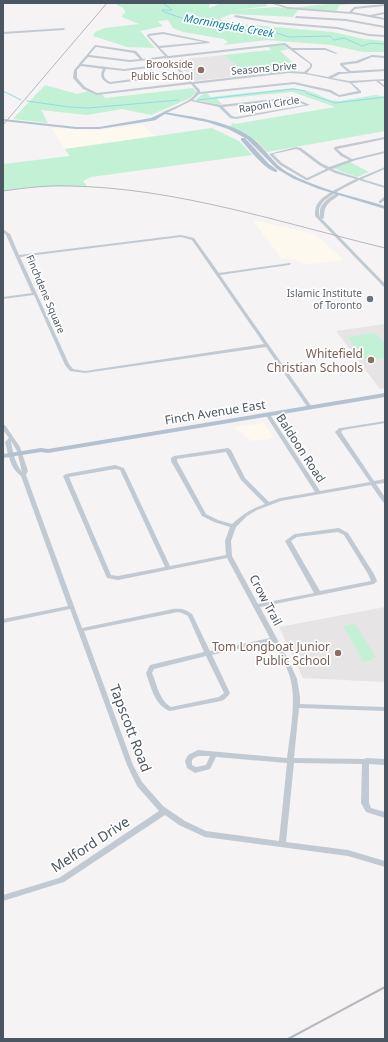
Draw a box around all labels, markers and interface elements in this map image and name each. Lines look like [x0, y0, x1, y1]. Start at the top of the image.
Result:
water label: Morningside Creek [183, 10, 276, 40]
place label: Brookside Public School [131, 57, 193, 83]
street label: Seasons Drive [231, 58, 298, 78]
marker: Brookside Public School [196, 65, 206, 75]
street label: Raponi Circle [238, 92, 301, 116]
street label: Finchdene Square [23, 253, 69, 336]
place label: Islamic Institute of Toronto [287, 286, 362, 312]
marker: Islamic Institute of Toronto [365, 294, 375, 304]
place label: Whitefield Christian Schools [266, 345, 363, 376]
marker: Whitefield Christian Schools [366, 355, 376, 365]
street label: Finch Avenue East [163, 396, 267, 428]
street label: Baldoon Road [272, 410, 330, 486]
street label: Crow Trail [245, 571, 287, 629]
place label: Tom Longboat Junior Public School [212, 638, 330, 669]
marker: Tom Longboat Junior Public School [333, 648, 343, 658]
street label: Tapscott Road [106, 681, 156, 775]
street label: Melford Drive [47, 812, 133, 876]

